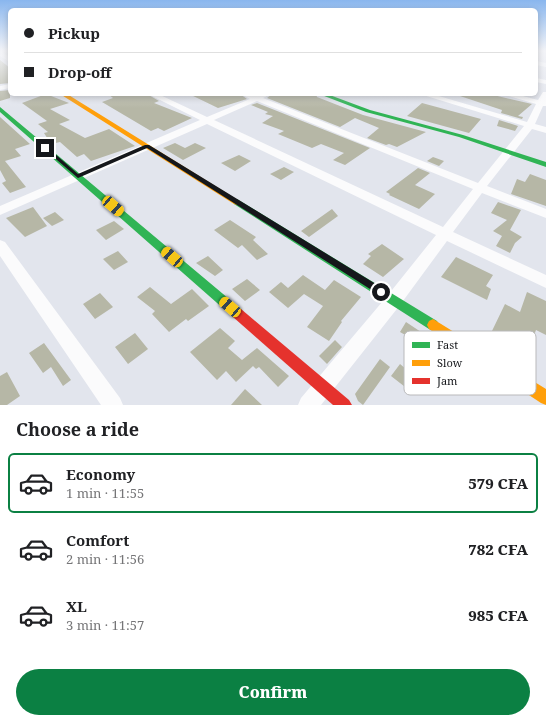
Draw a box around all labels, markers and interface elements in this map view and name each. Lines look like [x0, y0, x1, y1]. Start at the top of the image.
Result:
text: Pickup [48, 23, 100, 43]
text: Drop-off [48, 62, 112, 82]
route end [36, 139, 54, 157]
car [100, 194, 126, 218]
car [159, 245, 185, 269]
route start [372, 283, 390, 301]
car [217, 295, 243, 319]
legend [404, 331, 536, 395]
text: Fast [437, 337, 458, 352]
text: Slow [437, 355, 463, 370]
text: Jam [436, 373, 458, 388]
text: Choose a ride [16, 417, 139, 441]
text: Economy [66, 464, 135, 484]
icon: car [18, 465, 54, 501]
text: 579 CFA [468, 473, 528, 493]
text: 1 min · 11:55 [66, 484, 144, 502]
text: Comfort [66, 530, 129, 550]
icon: car [18, 531, 54, 567]
text: 782 CFA [468, 539, 528, 559]
text: 2 min · 11:56 [66, 550, 144, 568]
text: XL [66, 596, 87, 616]
icon: car [18, 597, 54, 633]
text: 985 CFA [468, 605, 528, 625]
text: 3 min · 11:57 [66, 616, 144, 634]
button: Confirm [16, 669, 530, 715]

